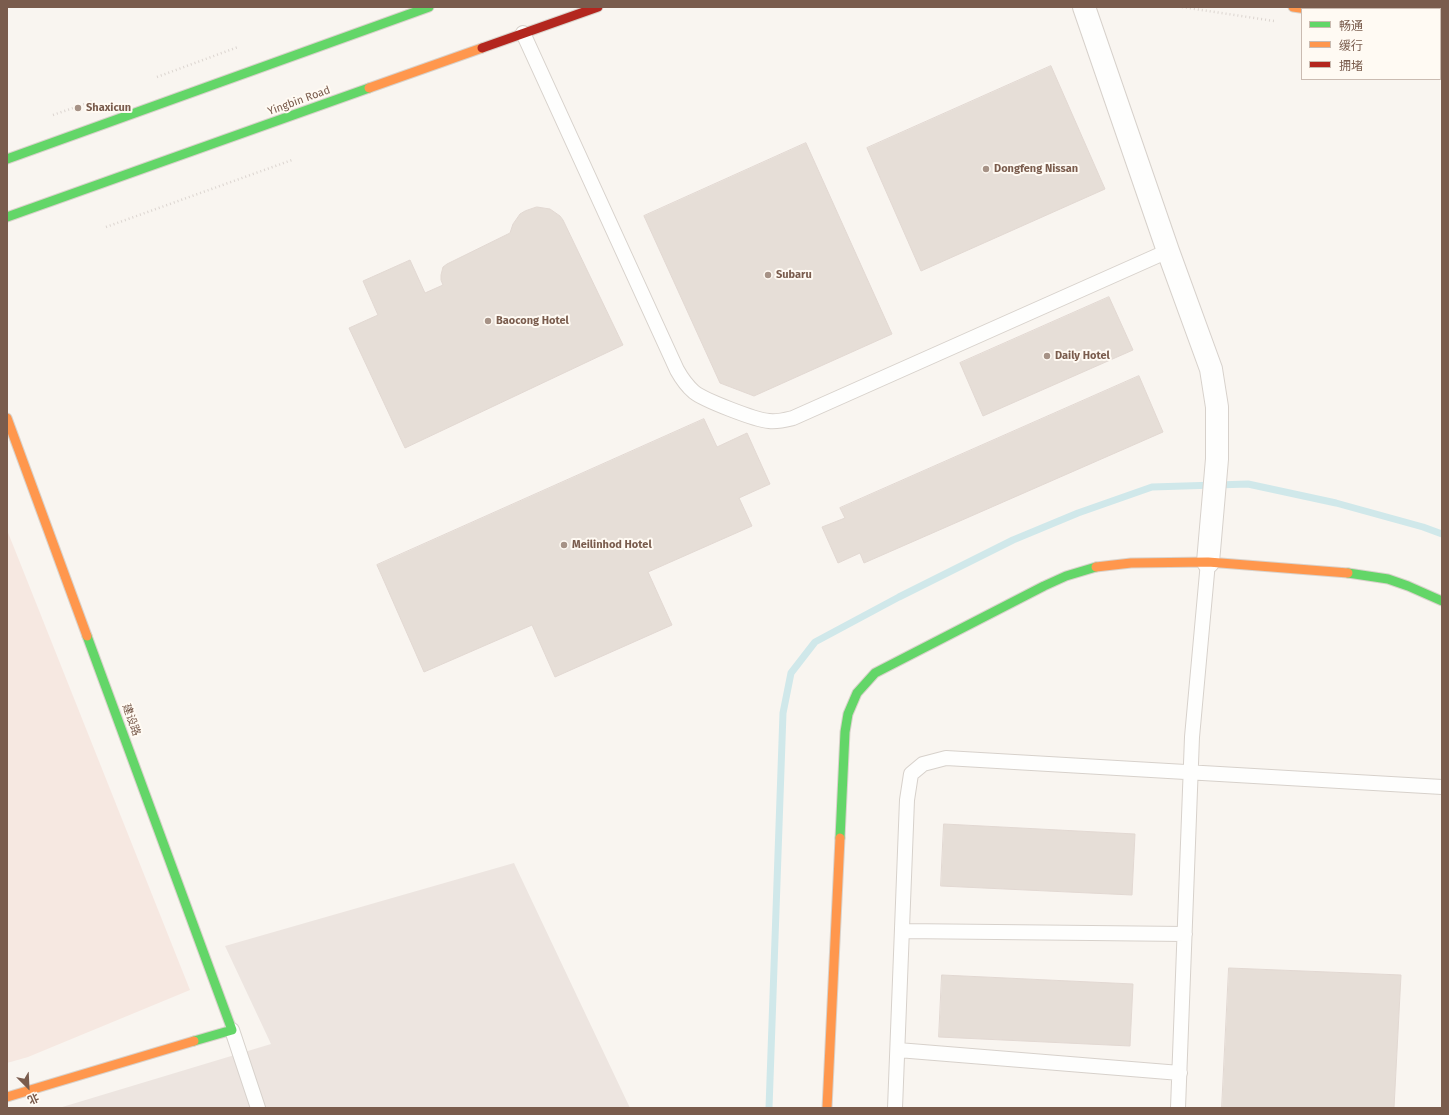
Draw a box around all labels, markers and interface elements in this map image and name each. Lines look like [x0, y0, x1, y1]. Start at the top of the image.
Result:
legend [1301, 8, 1441, 80]
text: 畅通 [1339, 19, 1363, 33]
text: 缓行 [1339, 39, 1363, 53]
text: 拥堵 [1339, 59, 1363, 73]
street label: Yingbin Road [266, 84, 332, 118]
place label: Shaxicun [86, 101, 131, 115]
marker: Shaxicun [73, 103, 83, 113]
place label: Dongfeng Nissan [994, 162, 1078, 176]
marker: Dongfeng Nissan [981, 164, 991, 174]
place label: Subaru [776, 268, 812, 282]
marker: Subaru [763, 270, 773, 280]
place label: Baocong Hotel [496, 314, 569, 328]
marker: Baocong Hotel [483, 316, 493, 326]
place label: Daily Hotel [1055, 349, 1110, 363]
marker: Daily Hotel [1042, 351, 1052, 361]
place label: Meilinhod Hotel [572, 538, 652, 552]
marker: Meilinhod Hotel [559, 540, 569, 550]
street label: 建设路 [119, 702, 143, 738]
north arrow [8, 1067, 48, 1107]
text: 北 [25, 1090, 41, 1107]

